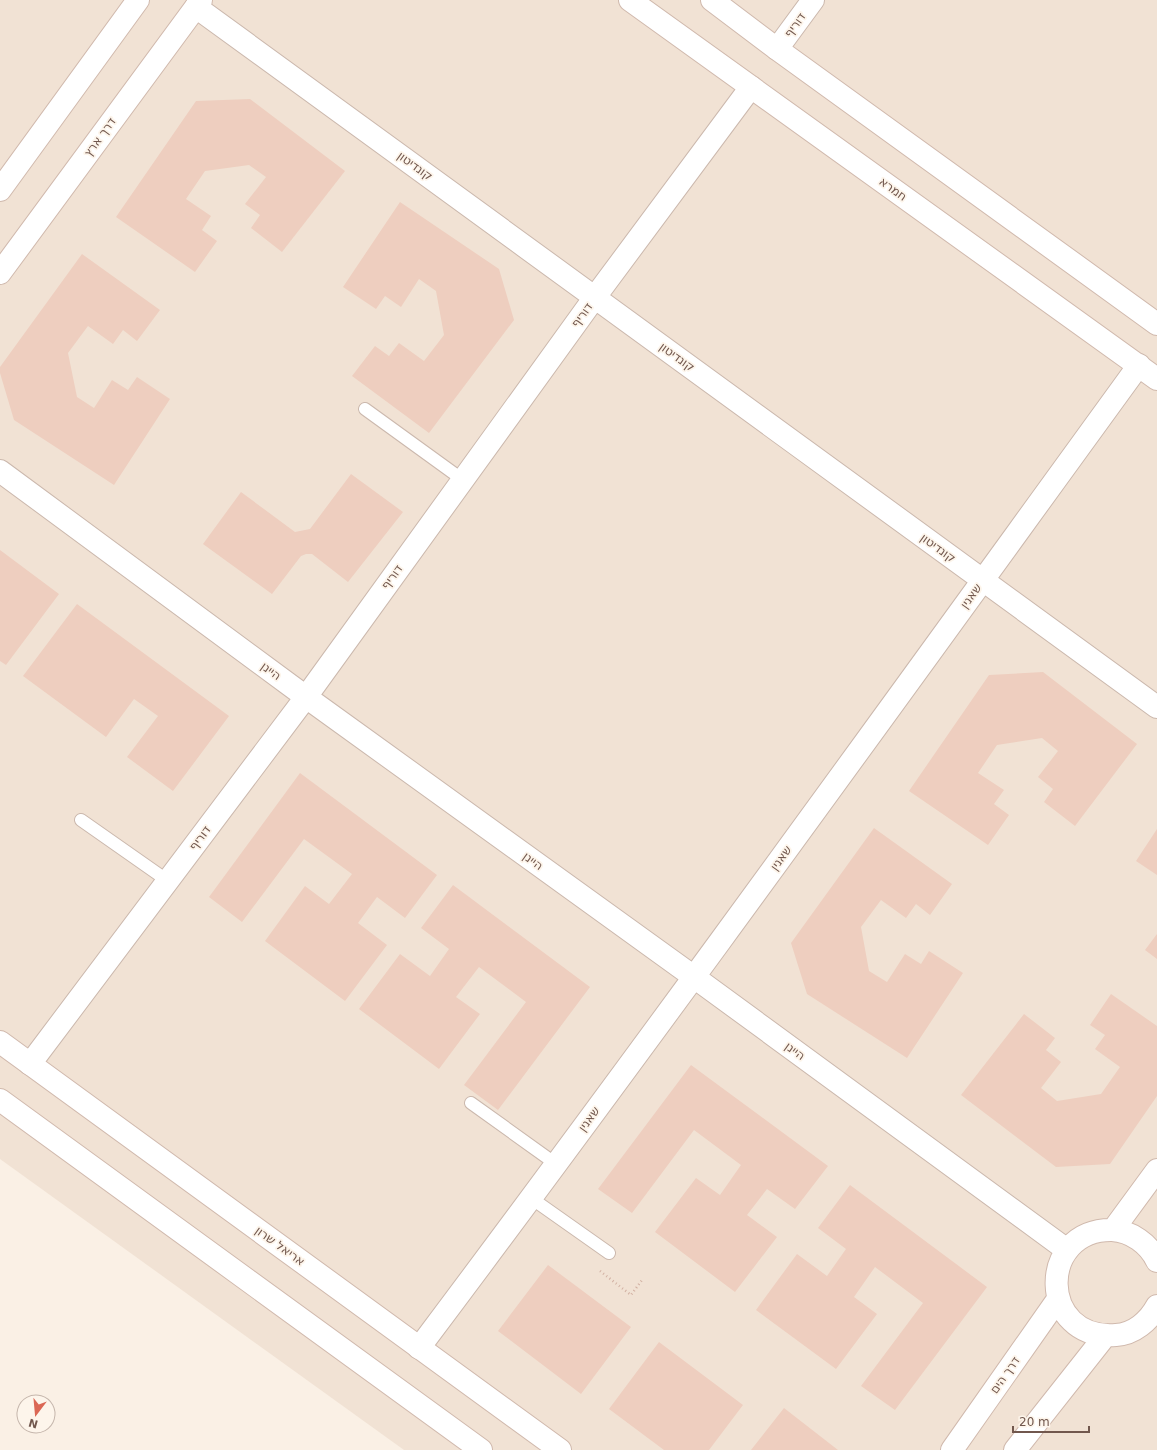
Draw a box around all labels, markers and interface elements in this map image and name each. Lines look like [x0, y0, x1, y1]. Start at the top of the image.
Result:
street label: דוריף [781, 10, 809, 40]
street label: דרך ארץ [81, 114, 119, 159]
street label: קונדיטון [395, 149, 435, 183]
street label: חמרא [876, 174, 910, 204]
street label: דוריף [568, 300, 596, 330]
street label: קונדיטון [657, 340, 697, 374]
street label: קונדיטון [918, 531, 958, 565]
street label: דוריף [378, 562, 406, 592]
street label: שאנין [957, 581, 985, 611]
street label: היינן [258, 659, 284, 683]
street label: דוריף [186, 823, 214, 853]
street label: שאנין [767, 843, 795, 873]
street label: היינן [520, 849, 546, 873]
street label: היינן [782, 1039, 808, 1063]
street label: שאנין [575, 1104, 603, 1134]
street label: אריאל שרון [252, 1223, 308, 1269]
street label: דרך הים [987, 1353, 1023, 1396]
north arrow [16, 1394, 56, 1434]
scale bar [1013, 1408, 1089, 1434]
text: 20 m [1019, 1415, 1050, 1429]
text: N [27, 1416, 40, 1431]

